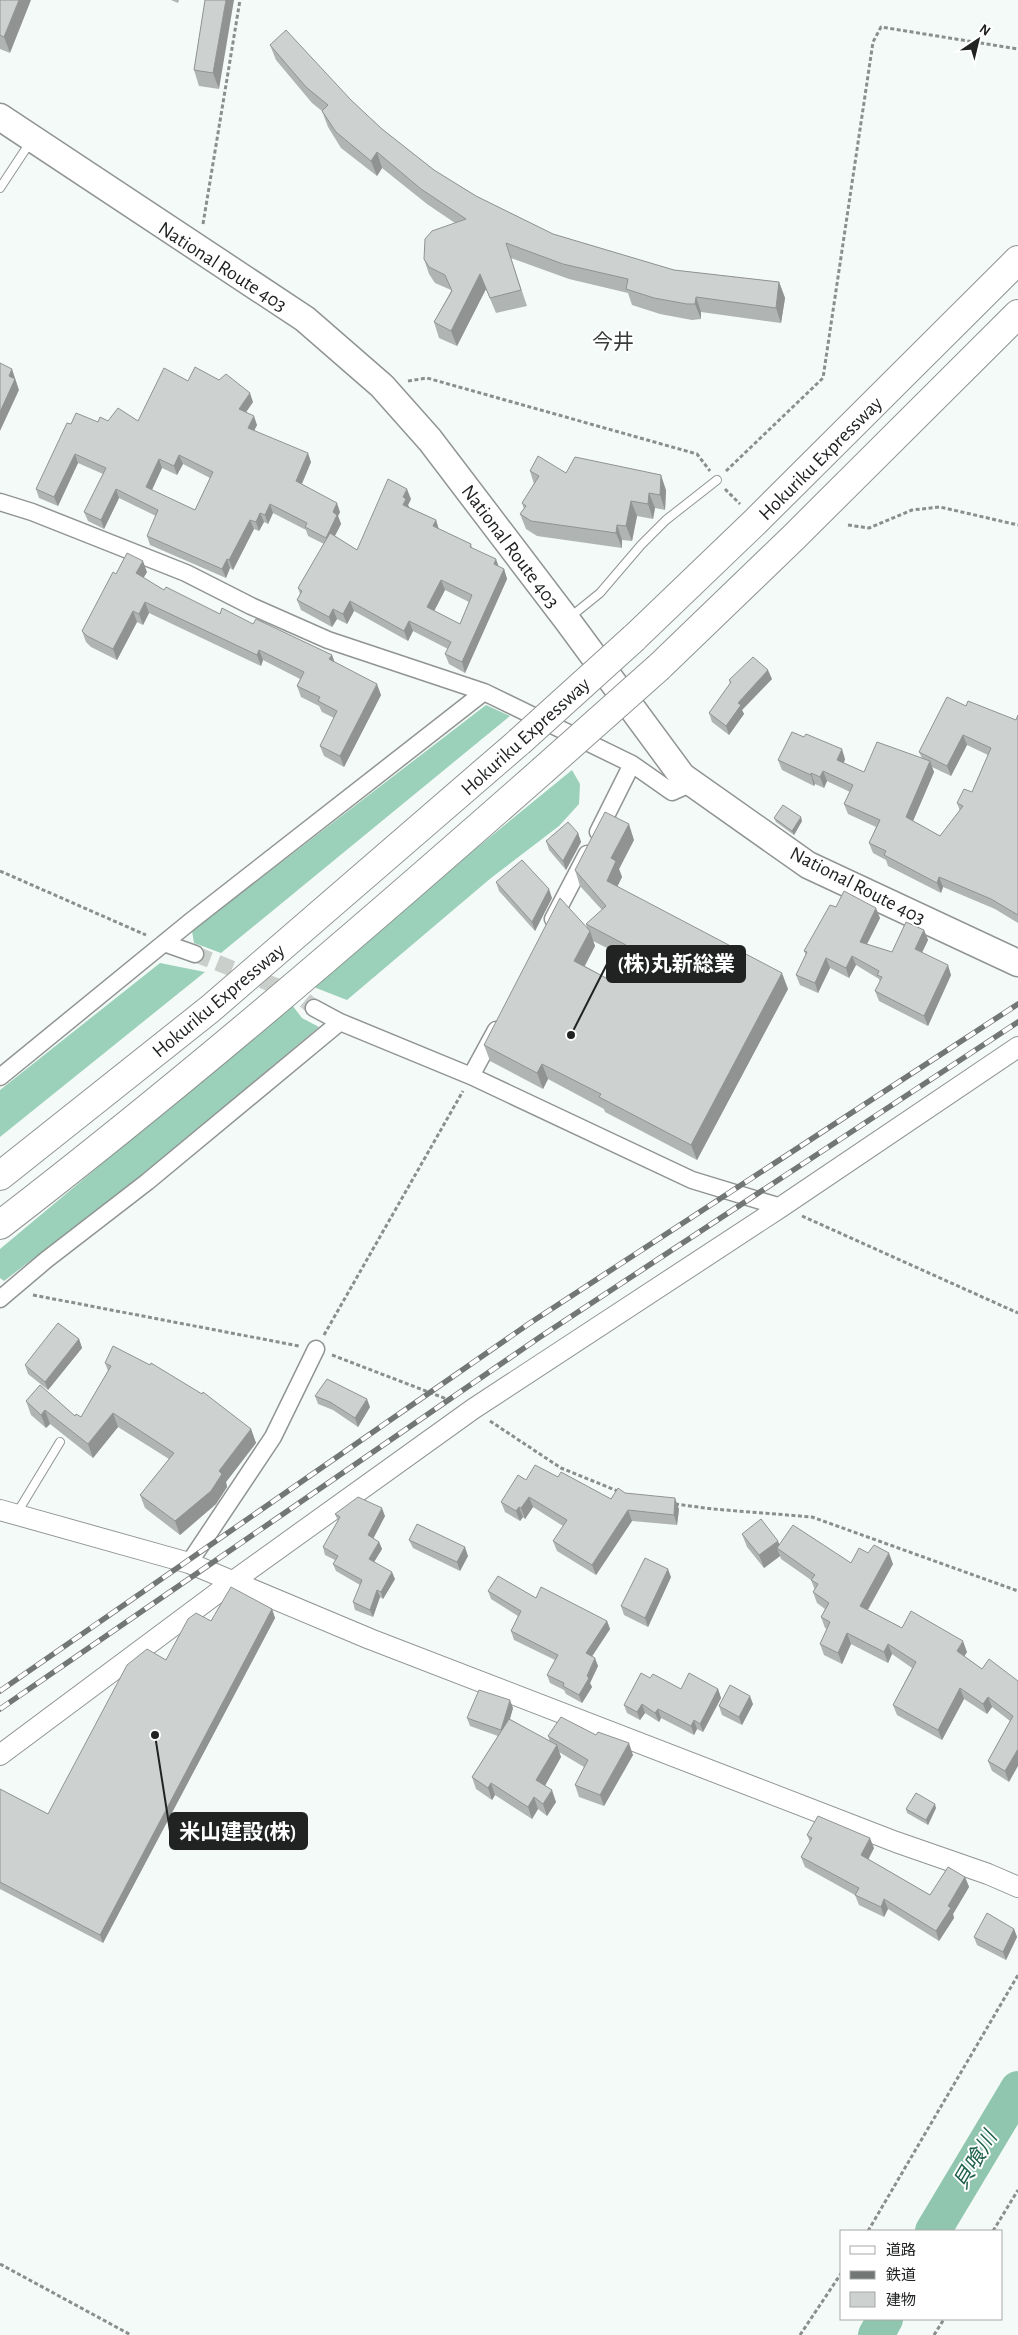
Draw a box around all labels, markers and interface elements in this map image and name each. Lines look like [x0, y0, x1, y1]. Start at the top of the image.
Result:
north arrow [953, 15, 1003, 65]
text: N [977, 22, 993, 39]
street label: National Route 403 [155, 218, 290, 316]
district label: 今井 [592, 331, 634, 353]
street label: Hokuriku Expressway [755, 393, 887, 524]
street label: National Route 403 [458, 481, 563, 612]
street label: Hokuriku Expressway [457, 674, 594, 800]
street label: National Route 403 [787, 843, 928, 929]
street label: Hokuriku Expressway [149, 940, 289, 1062]
callout: (株)丸新総業 [607, 946, 745, 982]
text: (株)丸新総業 [617, 953, 735, 975]
callout: 米山建設(株) [170, 1813, 307, 1849]
text: 米山建設(株) [179, 1821, 297, 1843]
water label: 貝喰川 [949, 2126, 1002, 2193]
legend [840, 2230, 1003, 2320]
text: 道路 [886, 2242, 916, 2258]
text: 鉄道 [886, 2267, 916, 2283]
text: 建物 [886, 2292, 916, 2308]

